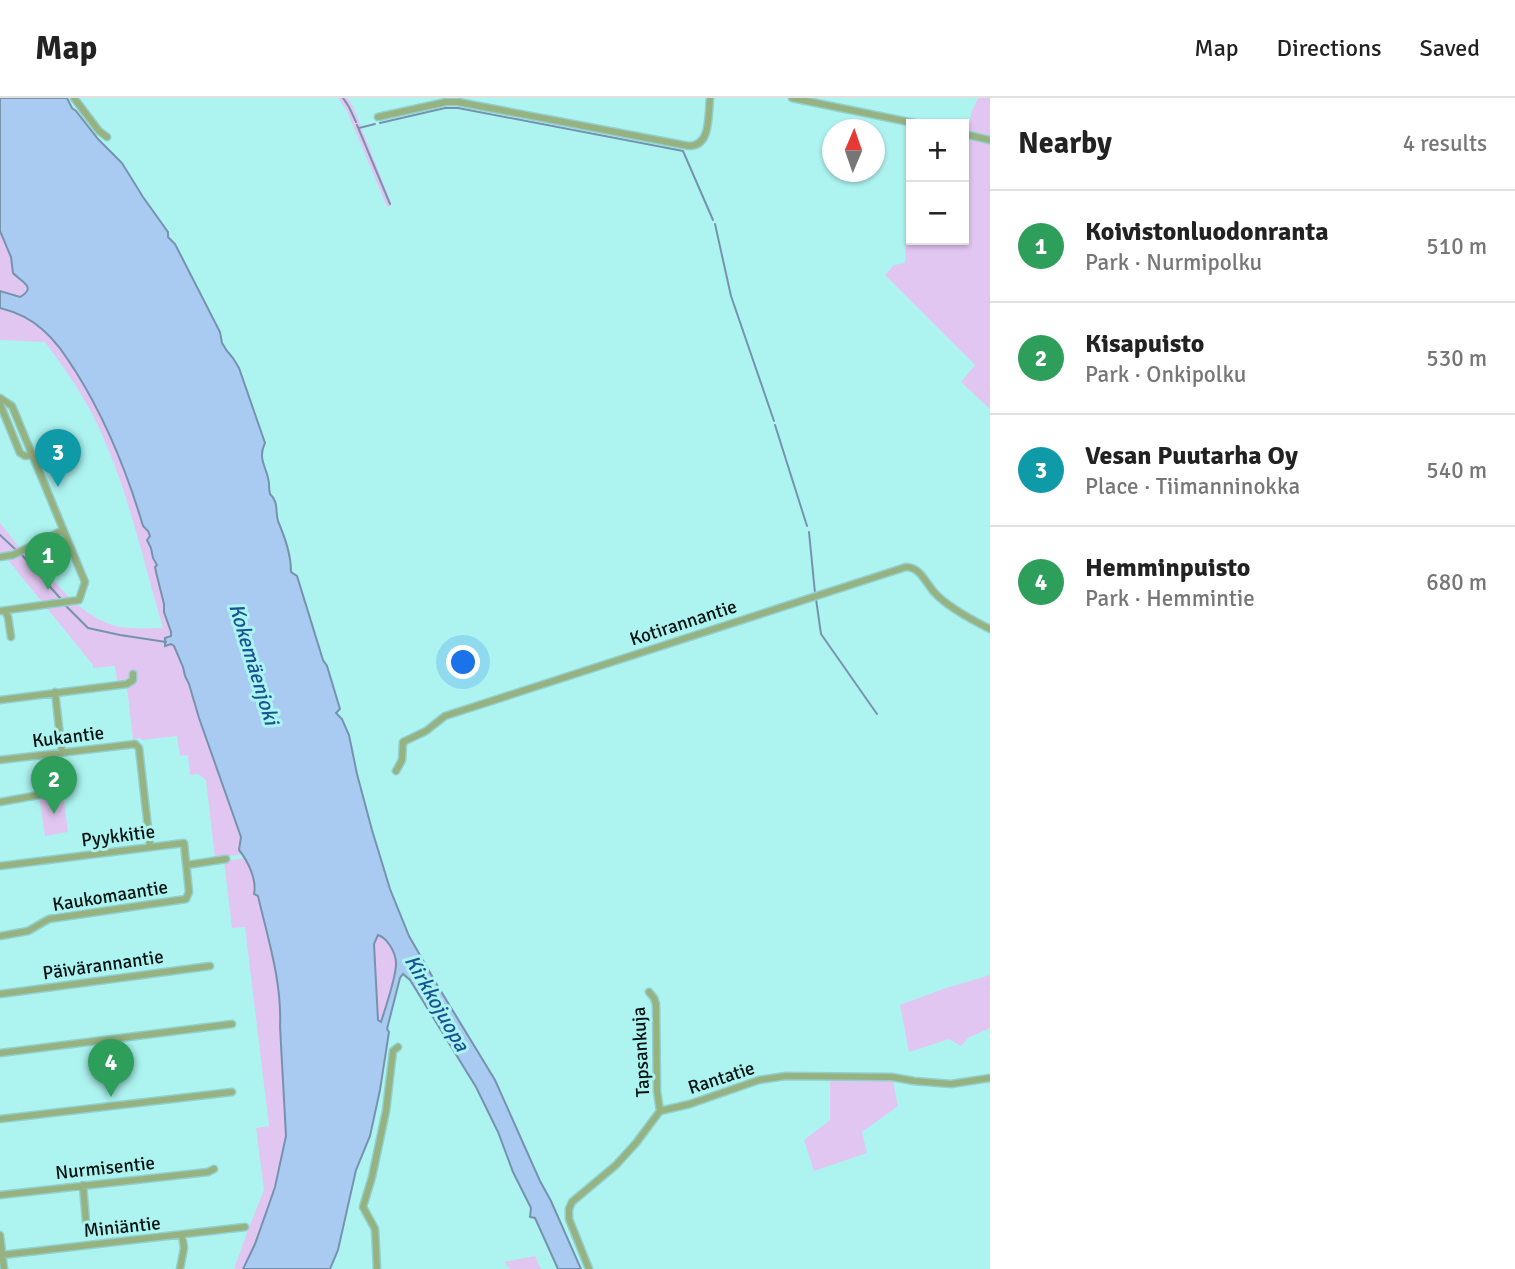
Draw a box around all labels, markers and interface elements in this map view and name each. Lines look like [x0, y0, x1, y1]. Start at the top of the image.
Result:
text: Map [35, 28, 97, 69]
text: Map [1194, 33, 1239, 63]
text: Directions [1277, 33, 1382, 63]
text: Saved [1420, 33, 1480, 63]
north arrow [822, 119, 885, 182]
map controls [906, 119, 969, 245]
button: + [906, 119, 969, 182]
text: Nearby [1018, 125, 1112, 162]
text: 4 results [1403, 129, 1487, 158]
button: − [906, 182, 969, 245]
text: Koivistonluodonranta [1085, 216, 1329, 248]
text: 1 [1035, 232, 1047, 261]
text: 510 m [1426, 232, 1487, 261]
text: Park · Nurmipolku [1085, 248, 1262, 277]
text: Kisapuisto [1085, 328, 1204, 360]
text: 2 [1035, 344, 1047, 373]
text: 530 m [1426, 344, 1487, 373]
text: Park · Onkipolku [1085, 360, 1246, 389]
pin: 3 [35, 429, 81, 487]
text: Vesan Puutarha Oy [1085, 440, 1298, 472]
text: 3 [1035, 456, 1047, 485]
text: 540 m [1426, 456, 1487, 485]
text: Place · Tiimanninokka [1085, 472, 1300, 501]
pin: 1 [25, 532, 71, 590]
text: Hemminpuisto [1085, 552, 1250, 584]
text: 4 [1035, 568, 1047, 597]
text: 680 m [1426, 568, 1487, 597]
text: Park · Hemmintie [1085, 584, 1255, 613]
street label: Kotirannantie [627, 594, 740, 652]
water label: Kokemäenjoki [223, 600, 286, 730]
your location [446, 645, 480, 679]
street label: Kukantie [31, 721, 105, 753]
pin: 2 [31, 756, 77, 814]
street label: Pyykkitie [80, 820, 156, 852]
street label: Kaukomaantie [51, 875, 170, 917]
street label: Päivärannantie [41, 945, 165, 985]
water label: Kirkkojuopa [399, 950, 476, 1057]
street label: Tapsankuja [627, 1006, 655, 1098]
pin: 4 [88, 1039, 134, 1097]
street label: Rantatie [685, 1056, 758, 1100]
street label: Nurmisentie [54, 1151, 156, 1185]
street label: Miniäntie [82, 1211, 162, 1243]

